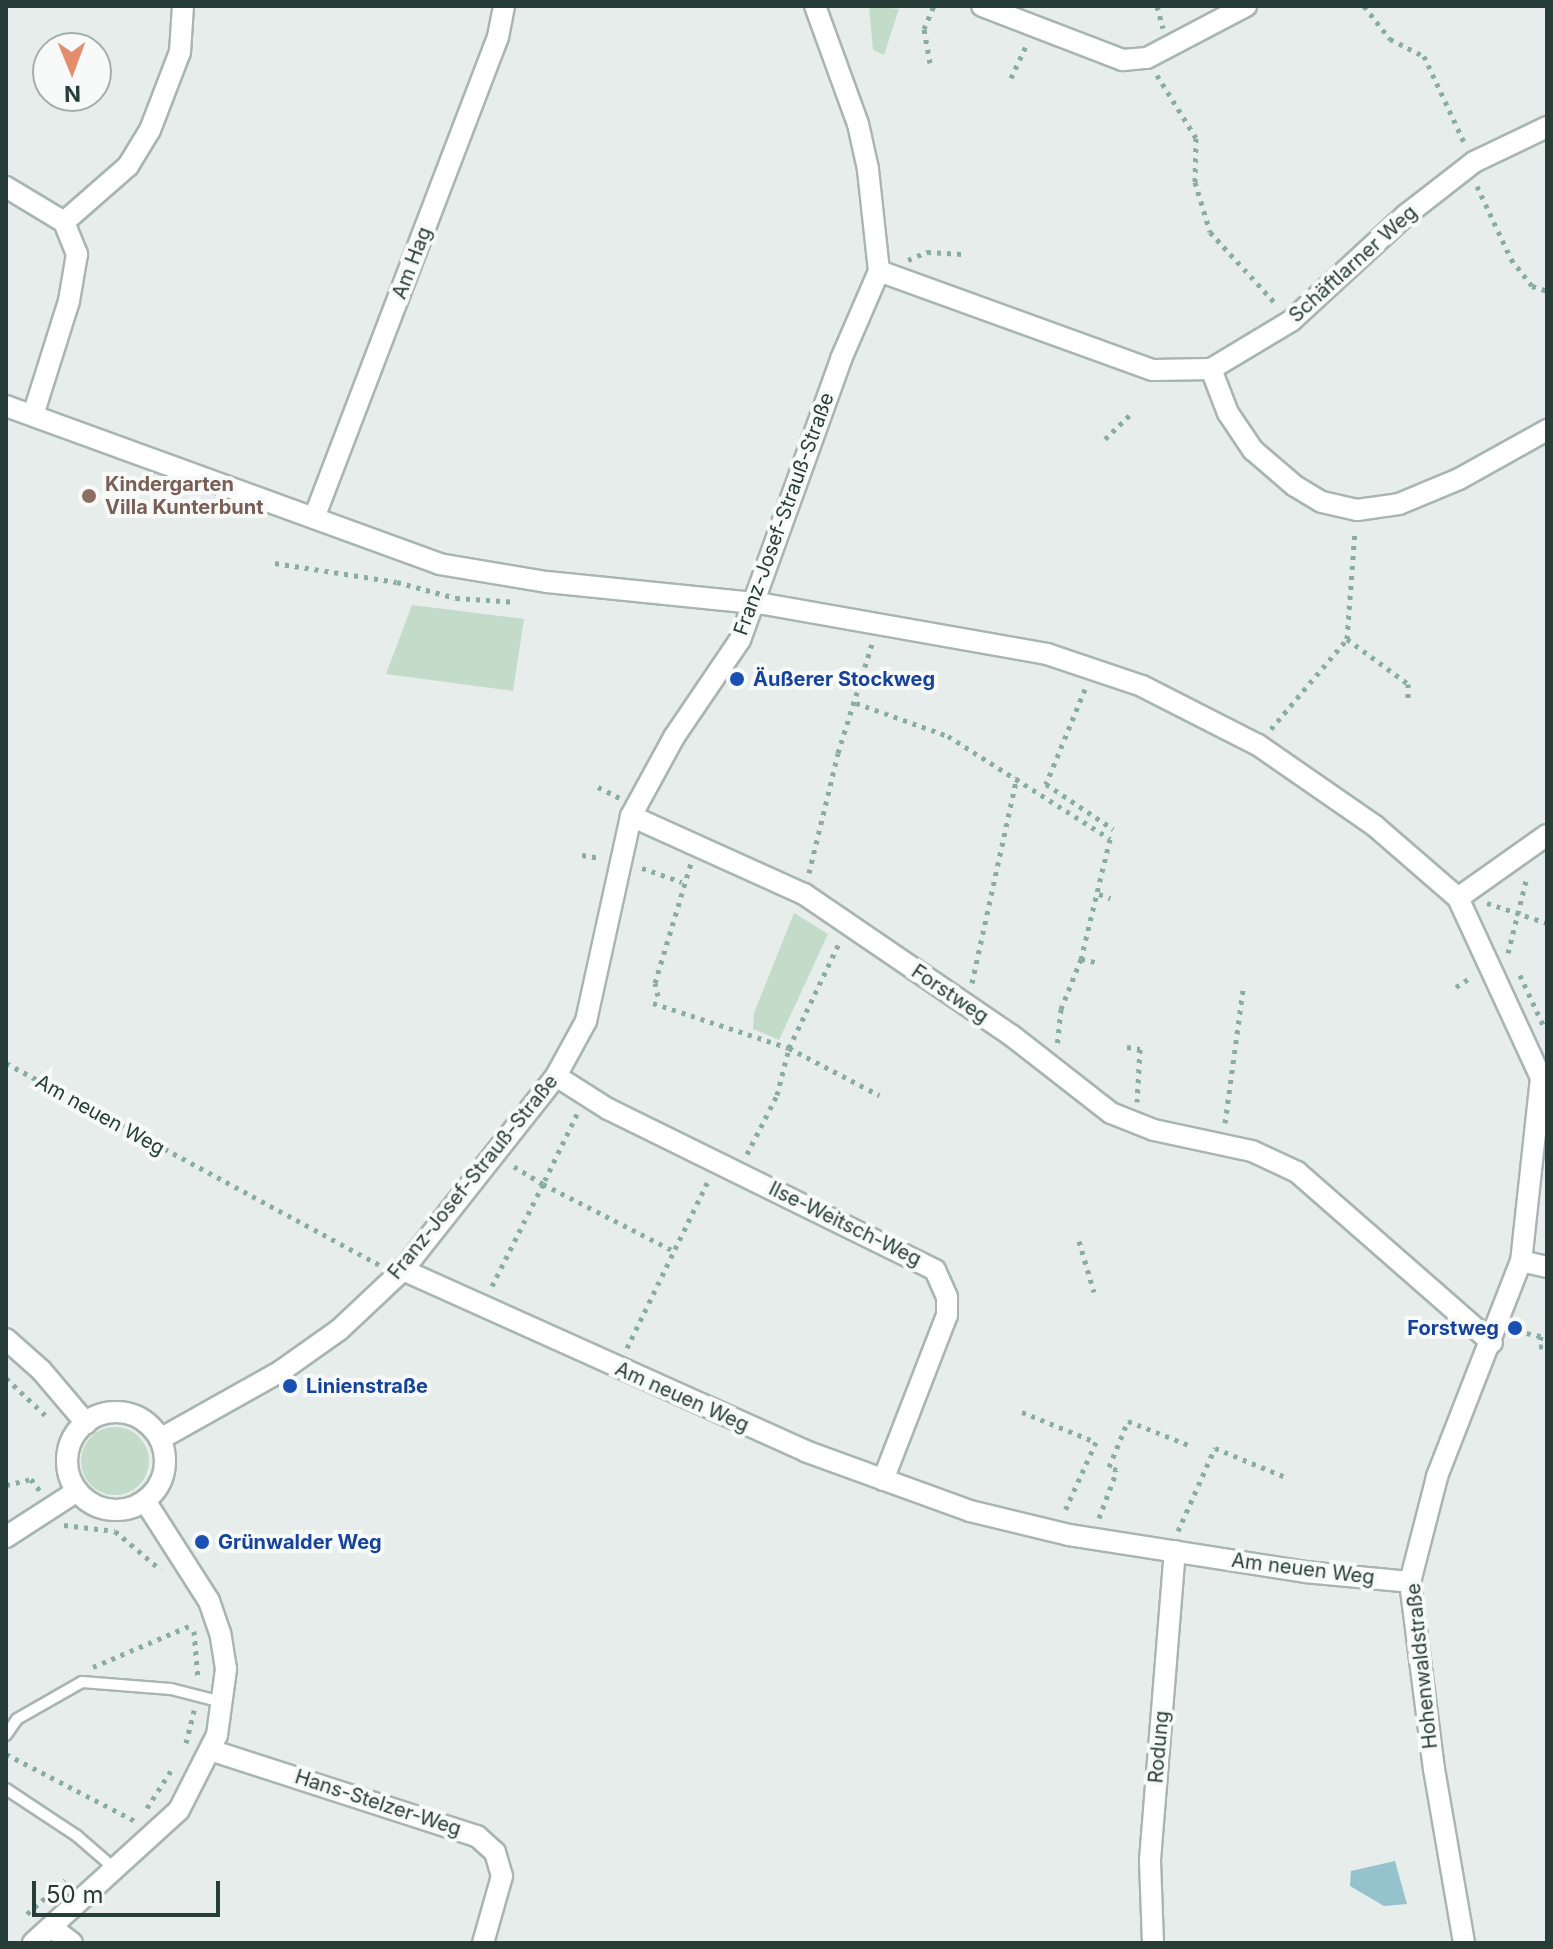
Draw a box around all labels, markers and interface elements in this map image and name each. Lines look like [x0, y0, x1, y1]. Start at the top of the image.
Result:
north arrow [32, 32, 112, 112]
text: N [64, 81, 81, 107]
street label: Schäftlarner Weg [1284, 200, 1422, 328]
street label: Am Hag [387, 224, 437, 302]
street label: Franz-Josef-Strauß-Straße [729, 389, 839, 639]
place label: Kindergarten Villa Kunterbunt [105, 472, 263, 519]
marker: Kindergarten Villa Kunterbunt [80, 487, 98, 505]
place label: Äußerer Stockweg [753, 667, 935, 691]
marker: Äußerer Stockweg [728, 670, 746, 688]
street label: Forstweg [907, 959, 993, 1029]
street label: Am neuen Weg [31, 1070, 169, 1160]
street label: Franz-Josef-Strauß-Straße [383, 1070, 563, 1284]
street label: Ilse-Weitsch-Weg [765, 1177, 925, 1271]
place label: Forstweg [1407, 1316, 1499, 1340]
marker: Forstweg [1506, 1319, 1524, 1337]
street label: Am neuen Weg [611, 1357, 753, 1437]
place label: Linienstraße [306, 1374, 428, 1398]
marker: Linienstraße [281, 1377, 299, 1395]
place label: Grünwalder Weg [218, 1530, 382, 1554]
marker: Grünwalder Weg [193, 1533, 211, 1551]
street label: Am neuen Weg [1230, 1548, 1376, 1590]
street label: Hohenwaldstraße [1401, 1582, 1443, 1750]
street label: Rodung [1144, 1710, 1174, 1784]
street label: Hans-Stelzer-Weg [292, 1765, 464, 1841]
scale bar [36, 1865, 224, 1915]
text: 50 m [46, 1880, 104, 1909]

